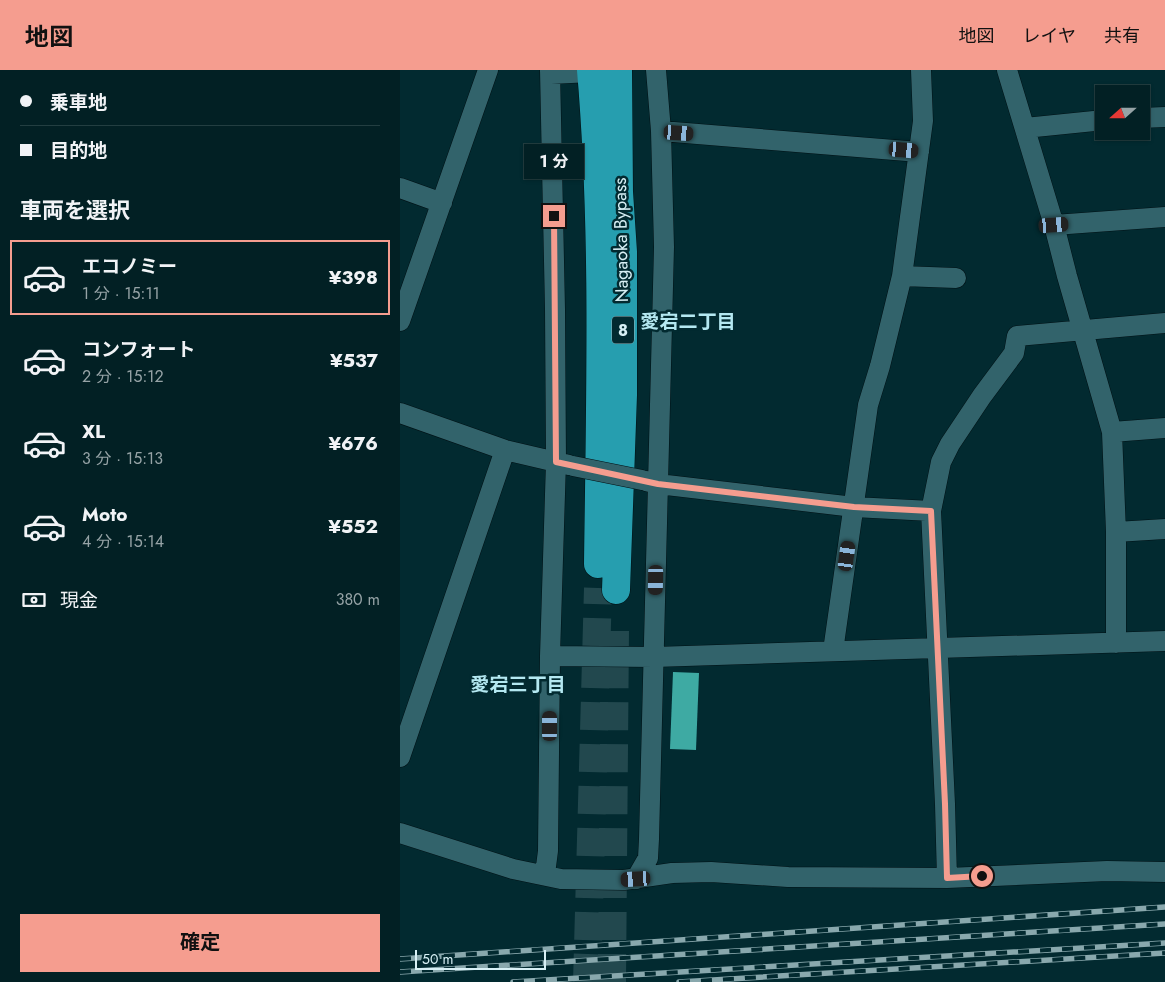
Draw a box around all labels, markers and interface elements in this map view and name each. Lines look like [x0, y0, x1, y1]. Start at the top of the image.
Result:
text: 地図 [25, 19, 73, 54]
text: 地図 [959, 23, 995, 49]
text: レイヤ [1023, 23, 1076, 49]
text: 共有 [1104, 23, 1140, 49]
north arrow [1095, 85, 1150, 140]
map controls [1095, 85, 1150, 140]
text: 乗車地 [50, 89, 107, 116]
car [663, 124, 694, 142]
text: 目的地 [50, 137, 107, 164]
car [888, 141, 919, 159]
callout: 1 分 [524, 144, 584, 178]
text: 1 分 [540, 150, 568, 173]
street label: Nagaoka Bypass [607, 177, 635, 303]
text: 車両を選択 [20, 194, 130, 226]
route end [543, 205, 565, 227]
car [1038, 216, 1069, 234]
text: エコノミー [82, 253, 177, 280]
icon: car [22, 255, 67, 300]
text: ¥398 [329, 264, 378, 291]
text: 1 分 · 15:11 [82, 282, 160, 305]
district label: 愛宕二丁目 [640, 308, 736, 335]
road number: 8 [612, 316, 634, 344]
text: コンフォート [82, 336, 195, 363]
icon: car [22, 338, 67, 383]
text: ¥537 [330, 347, 378, 374]
text: 2 分 · 15:12 [82, 365, 164, 388]
text: XL [82, 418, 105, 445]
icon: car [22, 421, 67, 466]
text: ¥676 [328, 430, 378, 457]
text: 3 分 · 15:13 [82, 447, 163, 470]
text: Moto [82, 501, 127, 528]
icon: car [22, 504, 67, 549]
text: ¥552 [328, 513, 378, 540]
text: 4 分 · 15:14 [82, 530, 164, 553]
car [837, 540, 856, 572]
car [648, 565, 663, 595]
icon: cash [20, 586, 48, 614]
text: 現金 [60, 587, 98, 614]
text: 380 m [336, 588, 380, 611]
district label: 愛宕三丁目 [470, 671, 566, 698]
car [542, 711, 557, 741]
route start [971, 865, 993, 887]
car [620, 871, 651, 887]
button: 確定 [20, 914, 380, 972]
scale bar [415, 947, 546, 970]
text: 50 m [422, 949, 453, 969]

